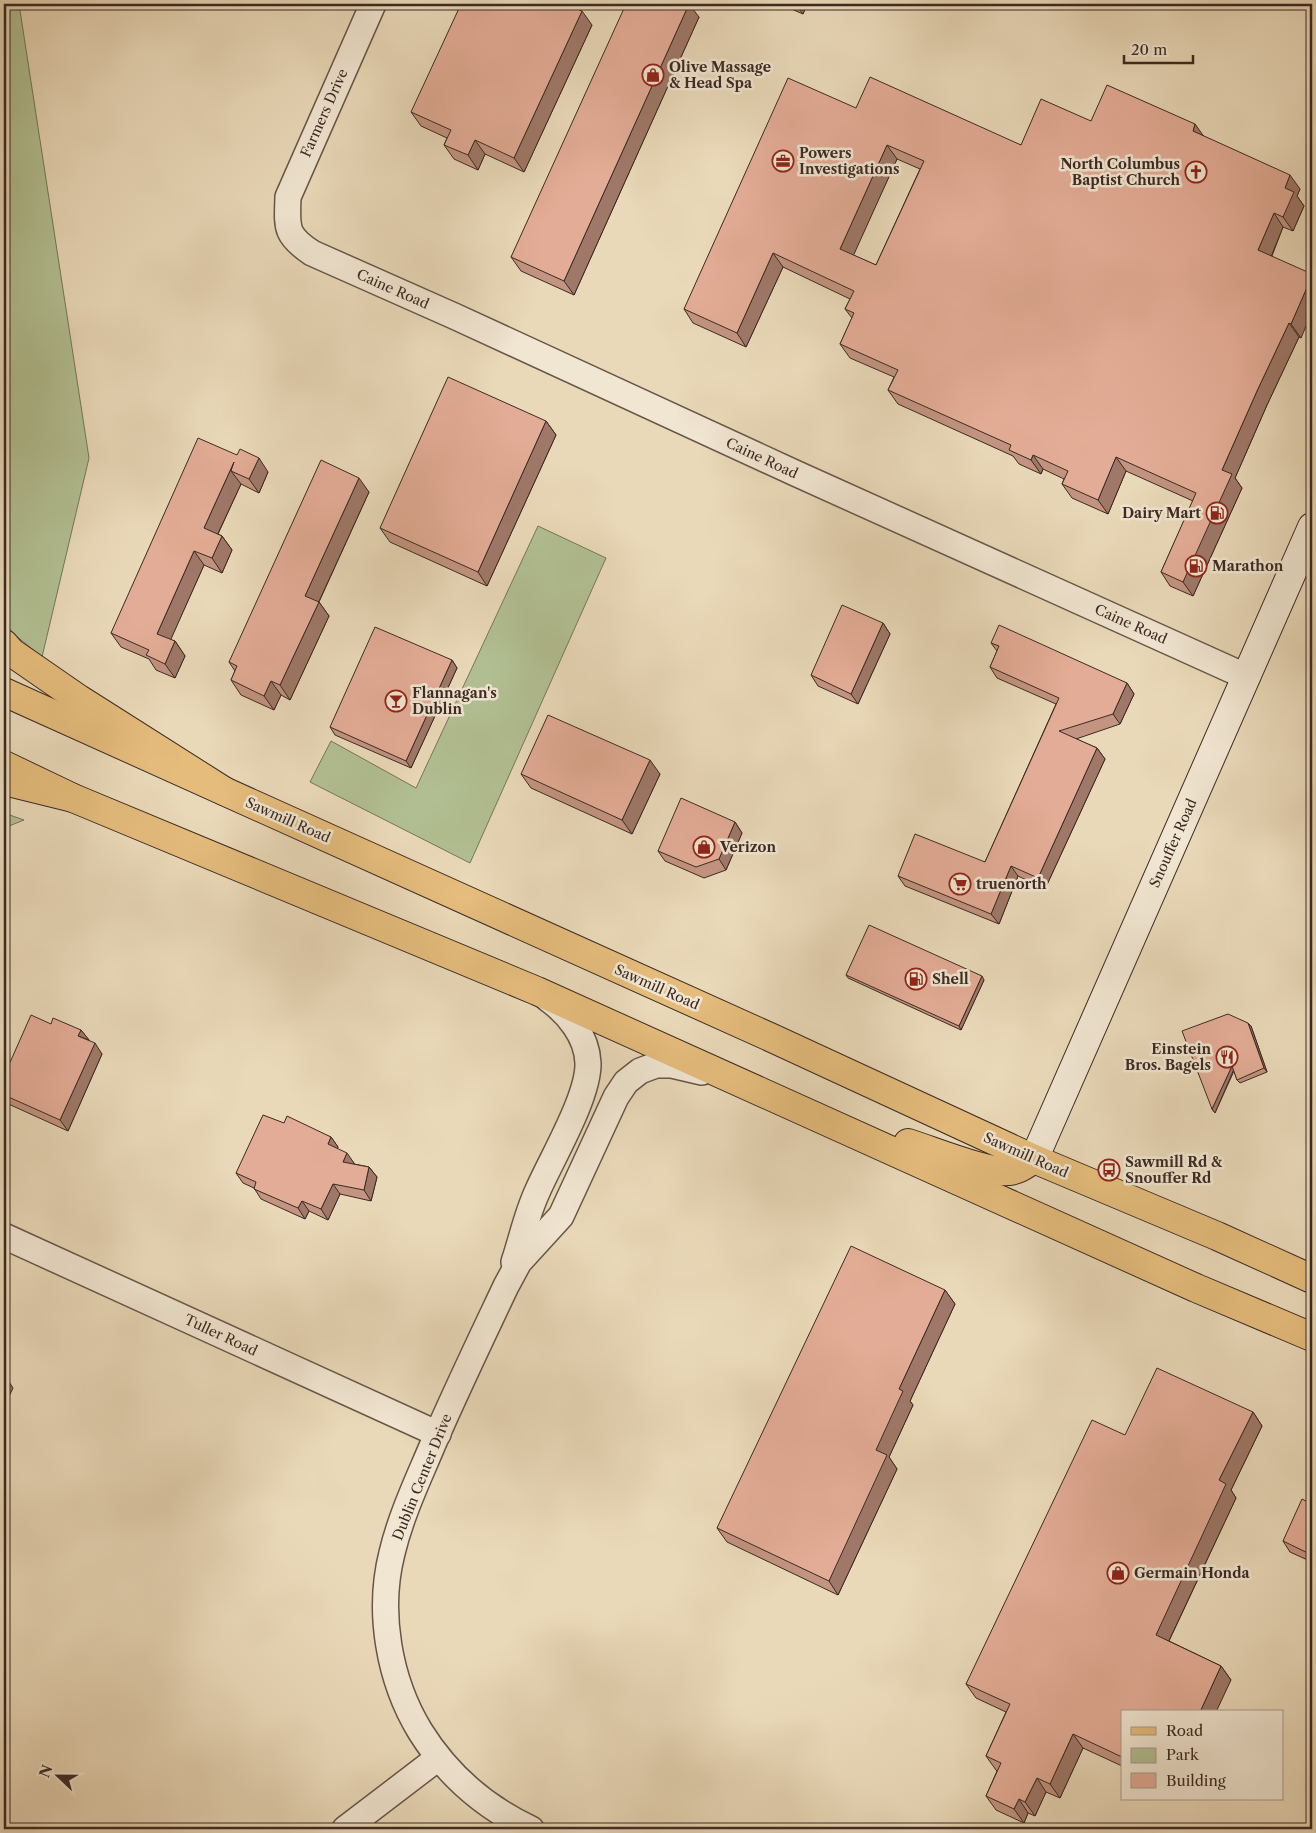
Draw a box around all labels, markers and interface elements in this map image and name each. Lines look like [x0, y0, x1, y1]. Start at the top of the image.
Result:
scale bar [1124, 32, 1192, 64]
text: 20 m [1131, 40, 1167, 59]
place label: Olive Massage & Head Spa [669, 58, 771, 92]
shop icon: Olive Massage & Head Spa [641, 63, 665, 87]
street label: Farmers Drive [296, 66, 352, 160]
place label: Powers Investigations [799, 144, 900, 178]
office icon: Powers Investigations [771, 149, 795, 173]
place label: North Columbus Baptist Church [1060, 155, 1180, 189]
church icon: North Columbus Baptist Church [1184, 160, 1208, 184]
street label: Caine Road [354, 265, 432, 313]
street label: Caine Road [723, 433, 801, 483]
fuel station icon: Dairy Mart [1205, 501, 1229, 525]
place label: Dairy Mart [1122, 504, 1201, 522]
fuel station icon: Marathon [1184, 554, 1208, 578]
place label: Marathon [1212, 557, 1284, 575]
street label: Caine Road [1092, 600, 1170, 648]
place label: Flannagan's Dublin [412, 684, 497, 718]
bar icon: Flannagan's Dublin [384, 689, 408, 713]
street label: Sawmill Road [243, 793, 334, 847]
street label: Snouffer Road [1145, 795, 1201, 890]
shop icon: Verizon [692, 835, 716, 859]
place label: Verizon [719, 838, 776, 856]
supermarket icon: truenorth [948, 872, 972, 896]
place label: truenorth [976, 875, 1047, 893]
street label: Sawmill Road [612, 960, 703, 1014]
fuel station icon: Shell [904, 967, 928, 991]
place label: Shell [932, 970, 969, 988]
place label: Einstein Bros. Bagels [1125, 1040, 1211, 1074]
restaurant icon: Einstein Bros. Bagels [1215, 1045, 1239, 1069]
street label: Sawmill Road [981, 1128, 1072, 1182]
place label: Sawmill Rd & Snouffer Rd [1125, 1153, 1223, 1187]
bus stop icon: Sawmill Rd & Snouffer Rd [1097, 1158, 1121, 1182]
street label: Tuller Road [182, 1310, 261, 1360]
street label: Dublin Center Drive [388, 1411, 456, 1543]
shop icon: Germain Honda [1106, 1561, 1130, 1585]
place label: Germain Honda [1134, 1564, 1251, 1582]
legend [1121, 1710, 1284, 1800]
text: Road [1166, 1721, 1203, 1740]
text: Park [1166, 1745, 1200, 1764]
north arrow [32, 1750, 82, 1800]
text: N [35, 1762, 57, 1780]
text: Building [1166, 1771, 1226, 1790]

